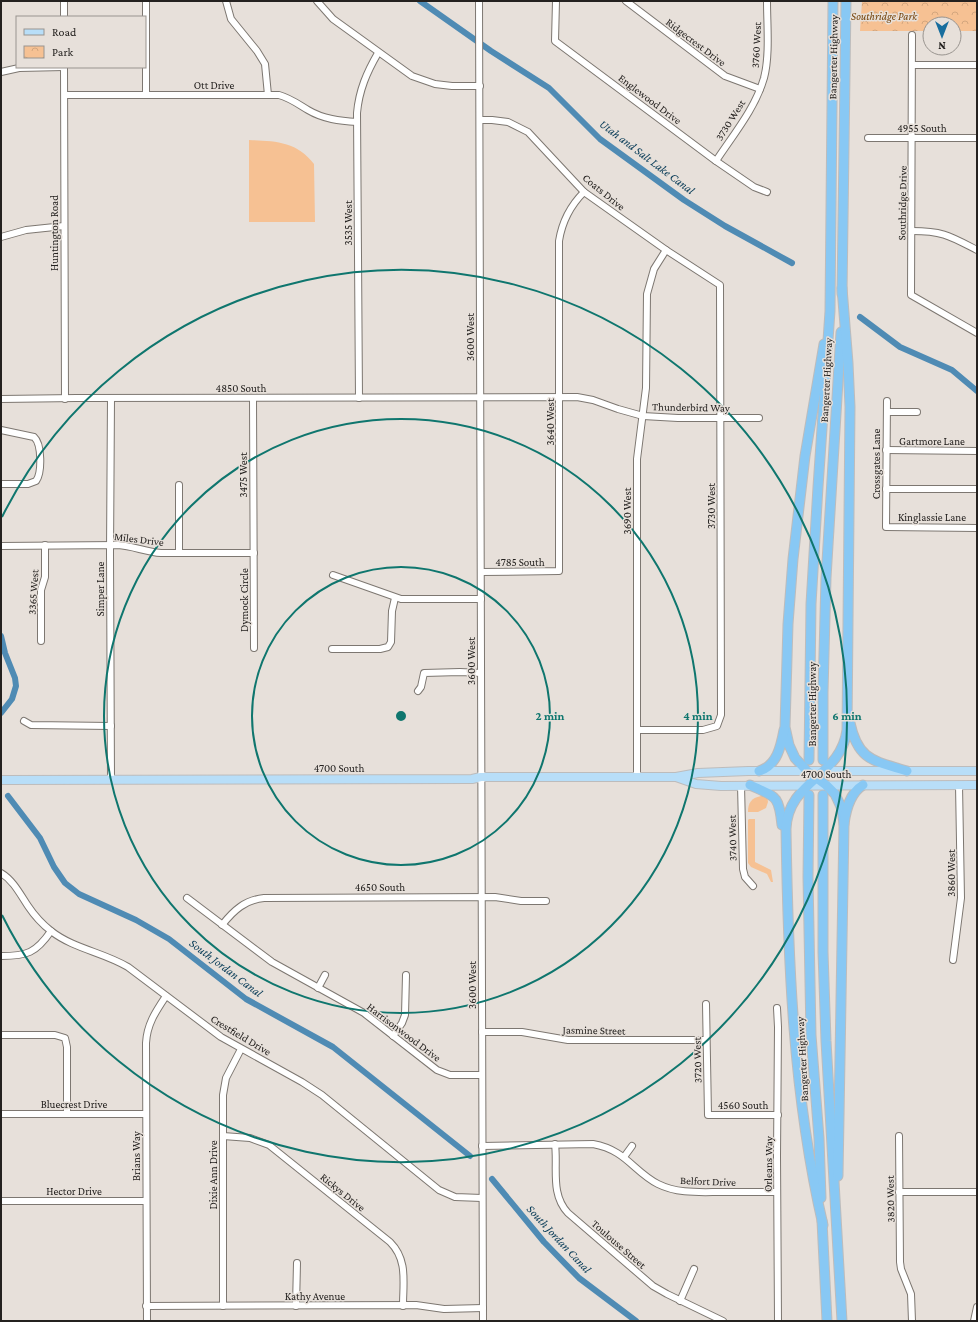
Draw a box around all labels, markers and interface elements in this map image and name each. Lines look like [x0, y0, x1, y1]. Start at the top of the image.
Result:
park label: Southridge Park [851, 10, 918, 23]
street label: Bangerter Highway [826, 14, 841, 100]
legend [16, 16, 146, 68]
street label: Ridgecrest Drive [663, 16, 728, 69]
north arrow [922, 16, 962, 56]
street label: 3760 West [749, 21, 763, 68]
text: Road [52, 25, 77, 39]
text: N [938, 40, 946, 52]
text: Park [52, 45, 74, 59]
street label: Englewood Drive [616, 71, 684, 127]
street label: Ott Drive [194, 79, 234, 91]
street label: 3730 West [713, 97, 747, 143]
water label: Utah and Salt Lake Canal [597, 117, 698, 198]
street label: 4955 South [897, 122, 947, 134]
street label: Southridge Drive [895, 165, 910, 240]
street label: Coats Drive [580, 171, 628, 213]
street label: Huntington Road [48, 195, 61, 271]
street label: 3535 West [342, 200, 354, 246]
street label: 3600 West [464, 313, 476, 361]
street label: Bangerter Highway [818, 336, 835, 423]
street label: 4850 South [216, 382, 267, 394]
street label: 3640 West [544, 398, 556, 446]
street label: Thunderbird Way [652, 400, 731, 415]
street label: Crossgates Lane [870, 428, 883, 499]
street label: Gartmore Lane [899, 435, 965, 447]
street label: 3475 West [237, 452, 249, 498]
street label: 3730 West [705, 483, 717, 529]
street label: 3690 West [621, 487, 633, 534]
street label: Kinglassie Lane [898, 511, 966, 524]
street label: Miles Drive [113, 530, 165, 548]
street label: 4785 South [495, 556, 545, 568]
street label: Simper Lane [94, 561, 107, 616]
street label: Dymock Circle [238, 568, 251, 632]
street label: 3365 West [25, 569, 41, 615]
street label: 3600 West [465, 637, 477, 685]
street label: Bangerter Highway [806, 661, 819, 746]
centre of rings [394, 709, 408, 723]
text: 2 min [536, 709, 565, 723]
text: 4 min [683, 709, 713, 723]
text: 6 min [832, 709, 862, 723]
street label: 4700 South [314, 762, 364, 774]
street label: 4700 South [801, 768, 851, 780]
street label: 3740 West [726, 814, 738, 861]
street label: 3860 West [945, 849, 957, 897]
street label: 4650 South [355, 881, 405, 893]
water label: South Jordan Canal [187, 936, 266, 1001]
street label: 3600 West [466, 961, 478, 1009]
street label: Harrisonwood Drive [365, 1000, 443, 1064]
street label: Crestfield Drive [209, 1012, 274, 1058]
street label: Bangerter Highway [794, 1015, 811, 1102]
street label: Jasmine Street [561, 1023, 626, 1038]
street label: 3720 West [691, 1036, 703, 1083]
street label: Bluecrest Drive [41, 1098, 107, 1110]
street label: 4560 South [718, 1099, 768, 1111]
street label: Brians Way [130, 1130, 143, 1181]
street label: Orleans Way [762, 1135, 776, 1192]
street label: Dixie Ann Drive [207, 1140, 219, 1210]
street label: Rickys Drive [318, 1170, 368, 1214]
street label: Belfort Drive [680, 1174, 736, 1188]
street label: 3820 West [884, 1175, 896, 1223]
street label: Hector Drive [46, 1185, 102, 1197]
water label: South Jordan Canal [524, 1202, 595, 1277]
street label: Toulouse Street [589, 1217, 649, 1271]
street label: Kathy Avenue [285, 1290, 345, 1303]

